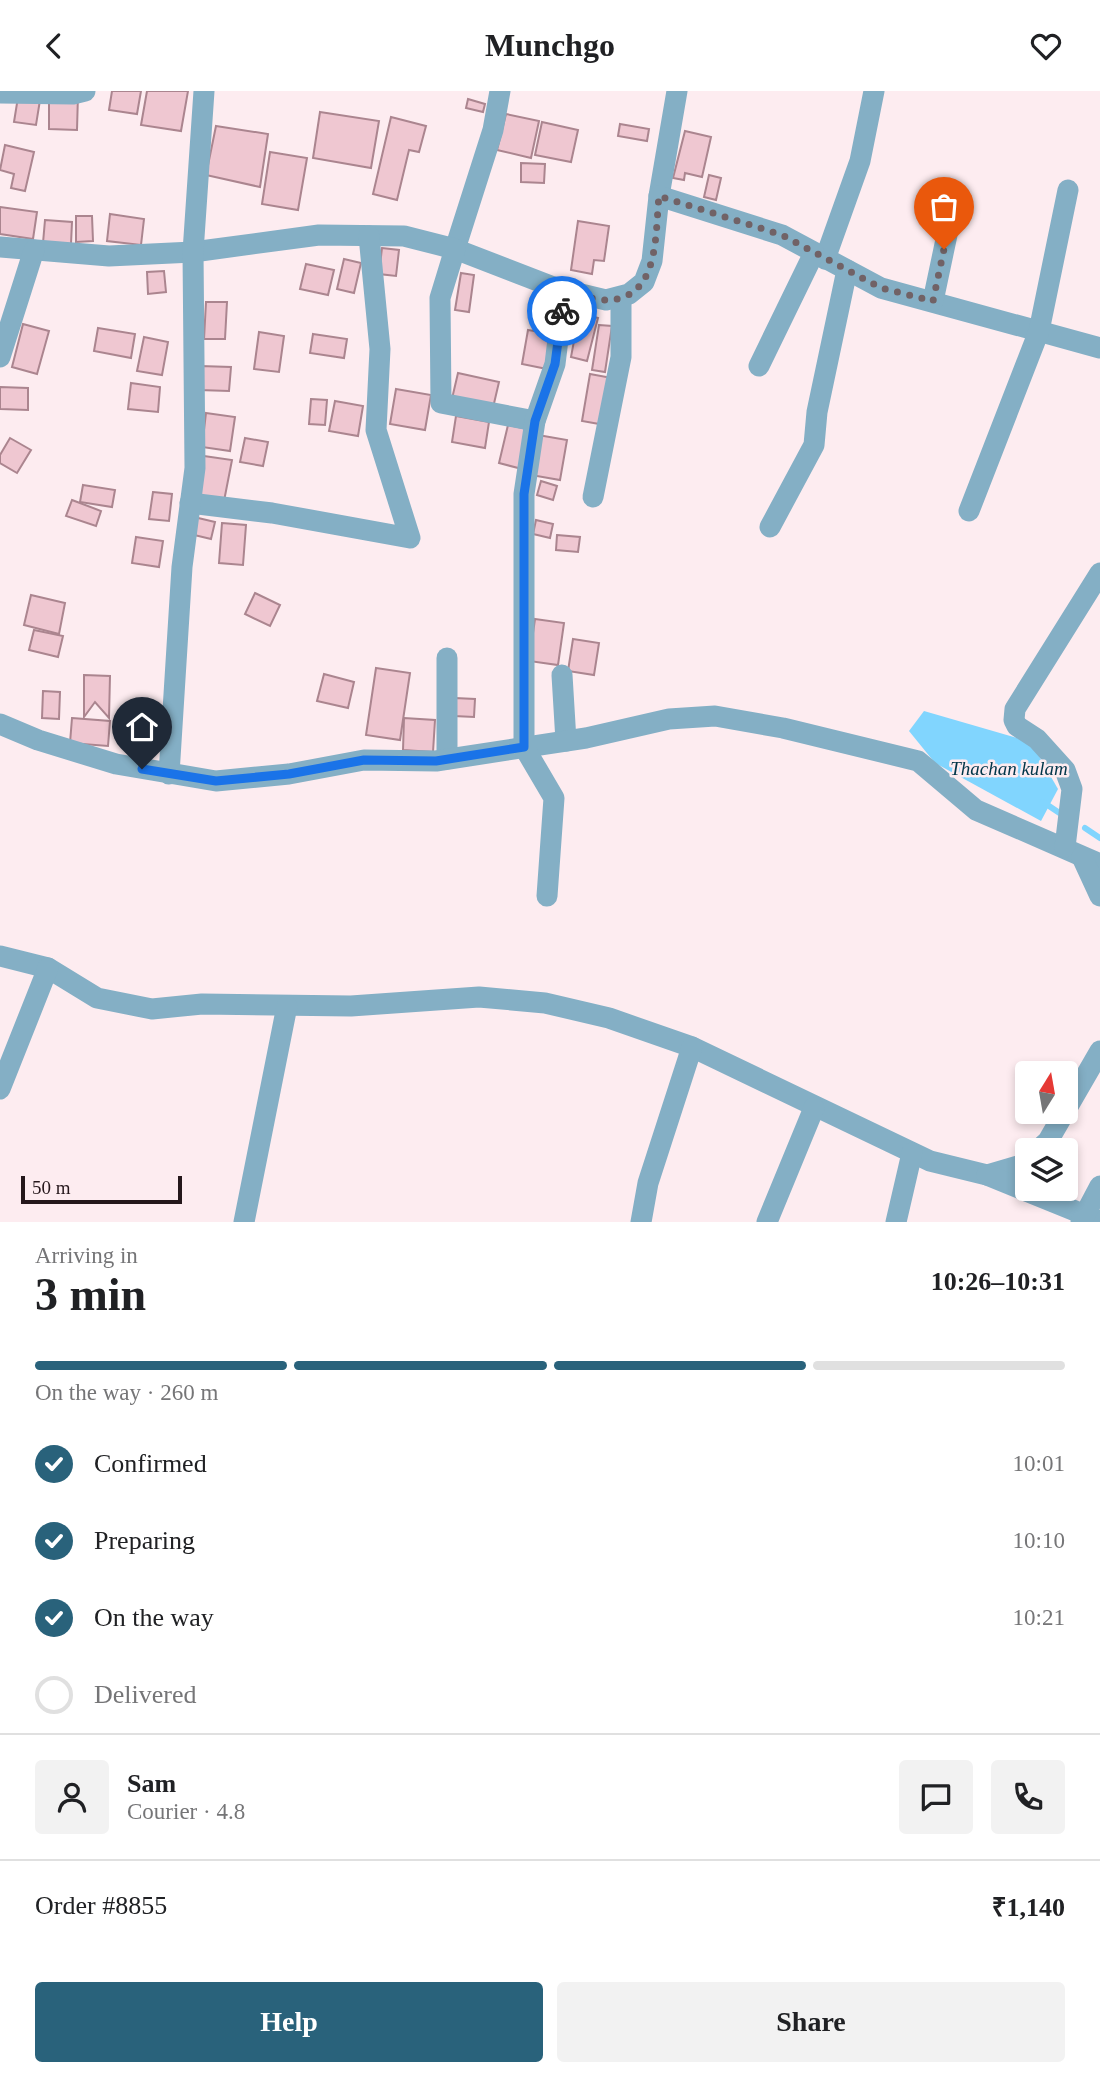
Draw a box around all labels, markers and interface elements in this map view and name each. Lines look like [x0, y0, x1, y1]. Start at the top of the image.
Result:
icon: back [35, 27, 73, 65]
text: Munchgo [485, 27, 615, 63]
icon: heart [1027, 27, 1065, 65]
pin [914, 177, 974, 249]
icon: bag [925, 188, 963, 226]
courier [527, 276, 597, 346]
icon: bike [543, 292, 581, 330]
pin [112, 697, 172, 769]
icon: home [123, 708, 161, 746]
water label: Thachan kulam [950, 758, 1068, 779]
north arrow [1015, 1061, 1078, 1123]
map controls [1015, 1061, 1078, 1201]
button: layers [1015, 1138, 1078, 1201]
scale bar [21, 1173, 182, 1205]
text: 50 m [32, 1177, 71, 1198]
text: Arriving in [35, 1243, 138, 1268]
text: 10:26–10:31 [931, 1267, 1065, 1296]
text: 3 min [35, 1269, 146, 1320]
text: On the way · 260 m [35, 1380, 218, 1405]
icon: check [35, 1445, 73, 1483]
text: Confirmed [94, 1449, 207, 1478]
text: 10:01 [1013, 1451, 1065, 1476]
icon: check [35, 1522, 73, 1560]
text: Preparing [94, 1526, 195, 1555]
text: 10:10 [1013, 1528, 1065, 1553]
icon: check [35, 1599, 73, 1637]
text: On the way [94, 1603, 214, 1632]
text: 10:21 [1013, 1605, 1065, 1630]
text: Delivered [94, 1680, 197, 1709]
button: person [35, 1760, 109, 1834]
button: chat [899, 1760, 973, 1834]
button: phone [991, 1760, 1065, 1834]
text: Sam [127, 1769, 176, 1798]
text: Courier · 4.8 [127, 1799, 245, 1824]
text: Order #8855 [35, 1891, 167, 1920]
text: ₹1,140 [992, 1893, 1065, 1922]
button: Help [35, 1982, 543, 2062]
button: Share [557, 1982, 1065, 2062]

